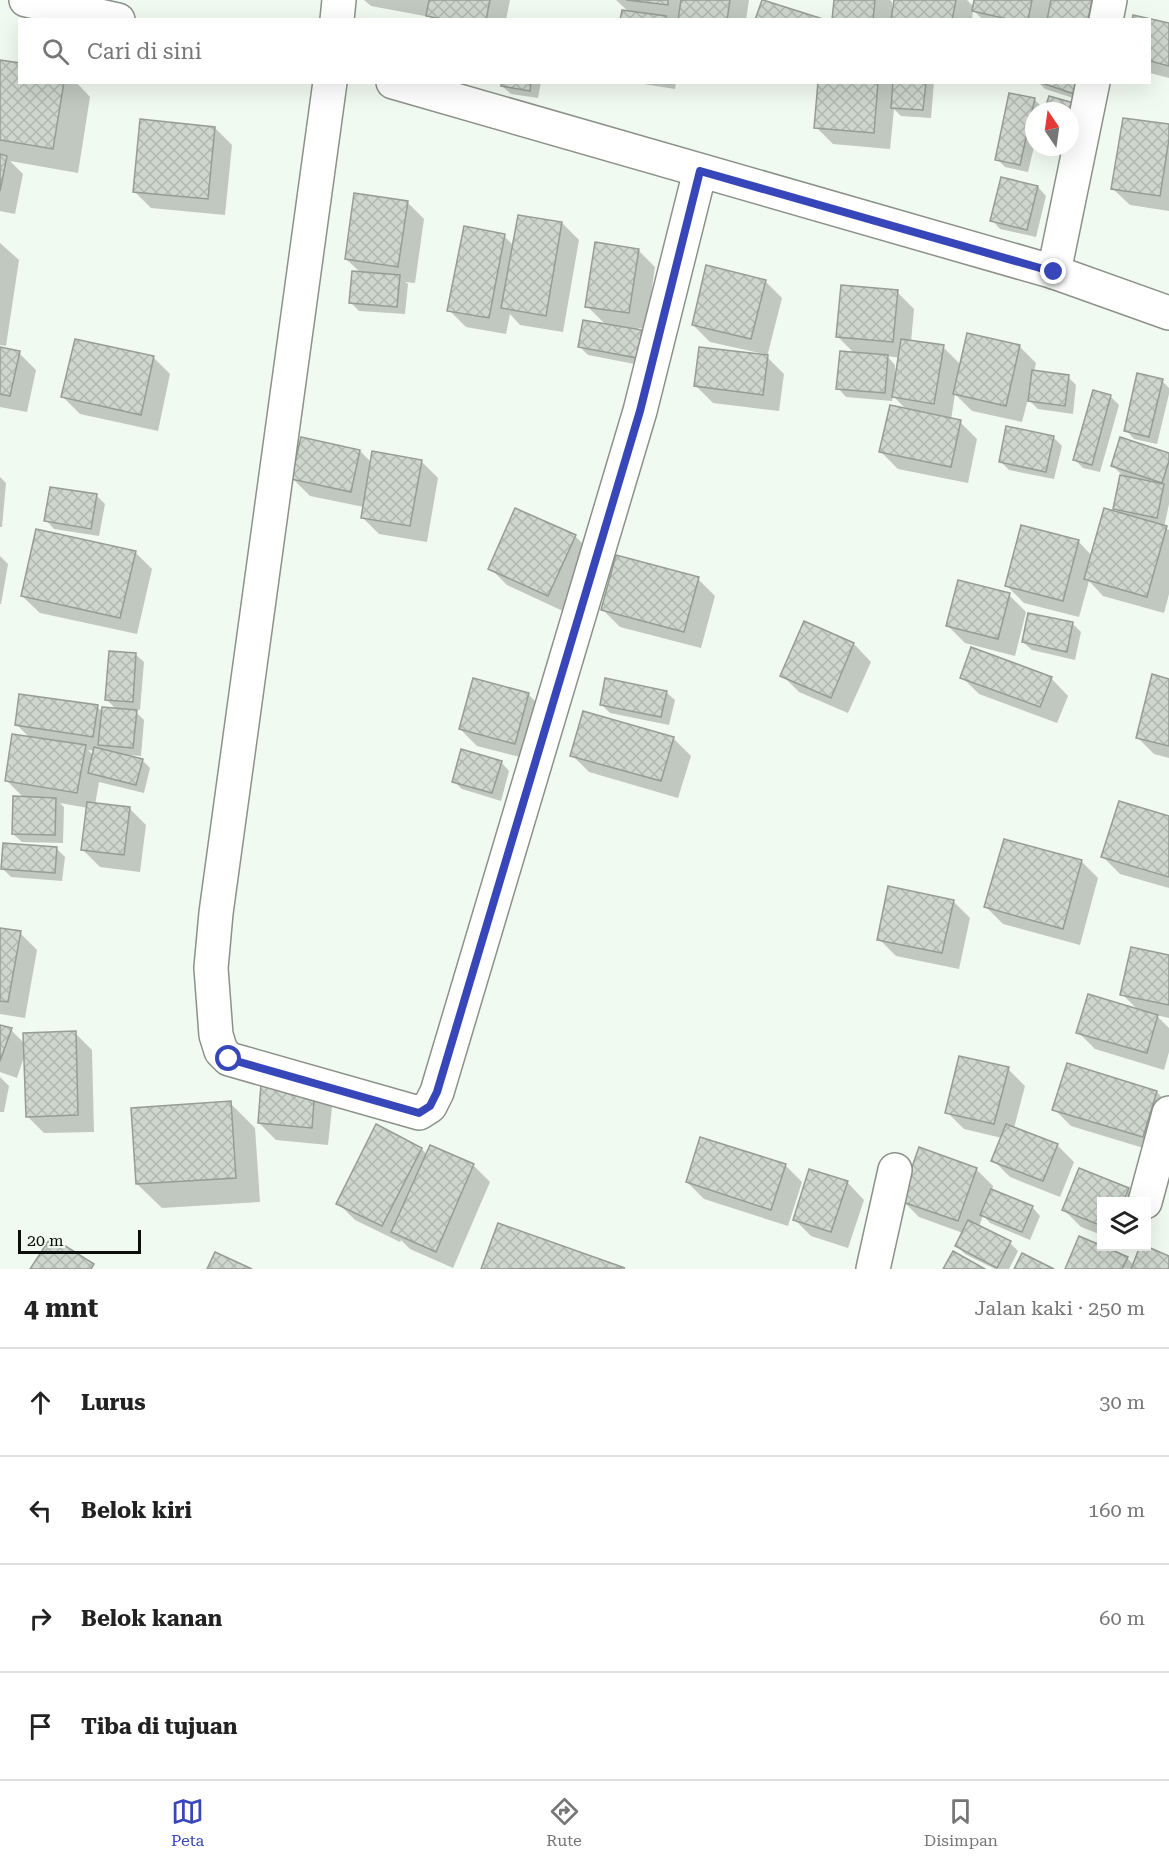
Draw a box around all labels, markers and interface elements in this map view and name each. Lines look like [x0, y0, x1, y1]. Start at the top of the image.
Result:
search box [18, 18, 1151, 84]
icon: search [39, 35, 72, 68]
text: Cari di sini [87, 39, 202, 64]
north arrow [1025, 102, 1079, 156]
route end [1040, 258, 1066, 284]
route start [215, 1045, 241, 1071]
map controls [1097, 1197, 1151, 1251]
button: layers [1097, 1197, 1151, 1251]
scale bar [18, 1227, 141, 1254]
text: 20 m [27, 1231, 64, 1250]
text: 4 mnt [24, 1293, 98, 1323]
text: Jalan kaki · 250 m [974, 1296, 1145, 1320]
icon: ahead [24, 1386, 57, 1419]
text: Lurus [81, 1390, 146, 1415]
text: 30 m [1099, 1390, 1145, 1414]
icon: left [24, 1494, 57, 1527]
text: Belok kiri [81, 1498, 192, 1523]
text: 160 m [1088, 1498, 1145, 1522]
icon: right [24, 1602, 57, 1635]
text: Belok kanan [81, 1606, 222, 1631]
text: 60 m [1099, 1606, 1145, 1630]
icon: arrive [24, 1710, 57, 1743]
text: Tiba di tujuan [81, 1714, 237, 1739]
tab: Peta [171, 1795, 204, 1850]
tab: Rute [546, 1795, 582, 1850]
tab: Disimpan [924, 1795, 998, 1850]

